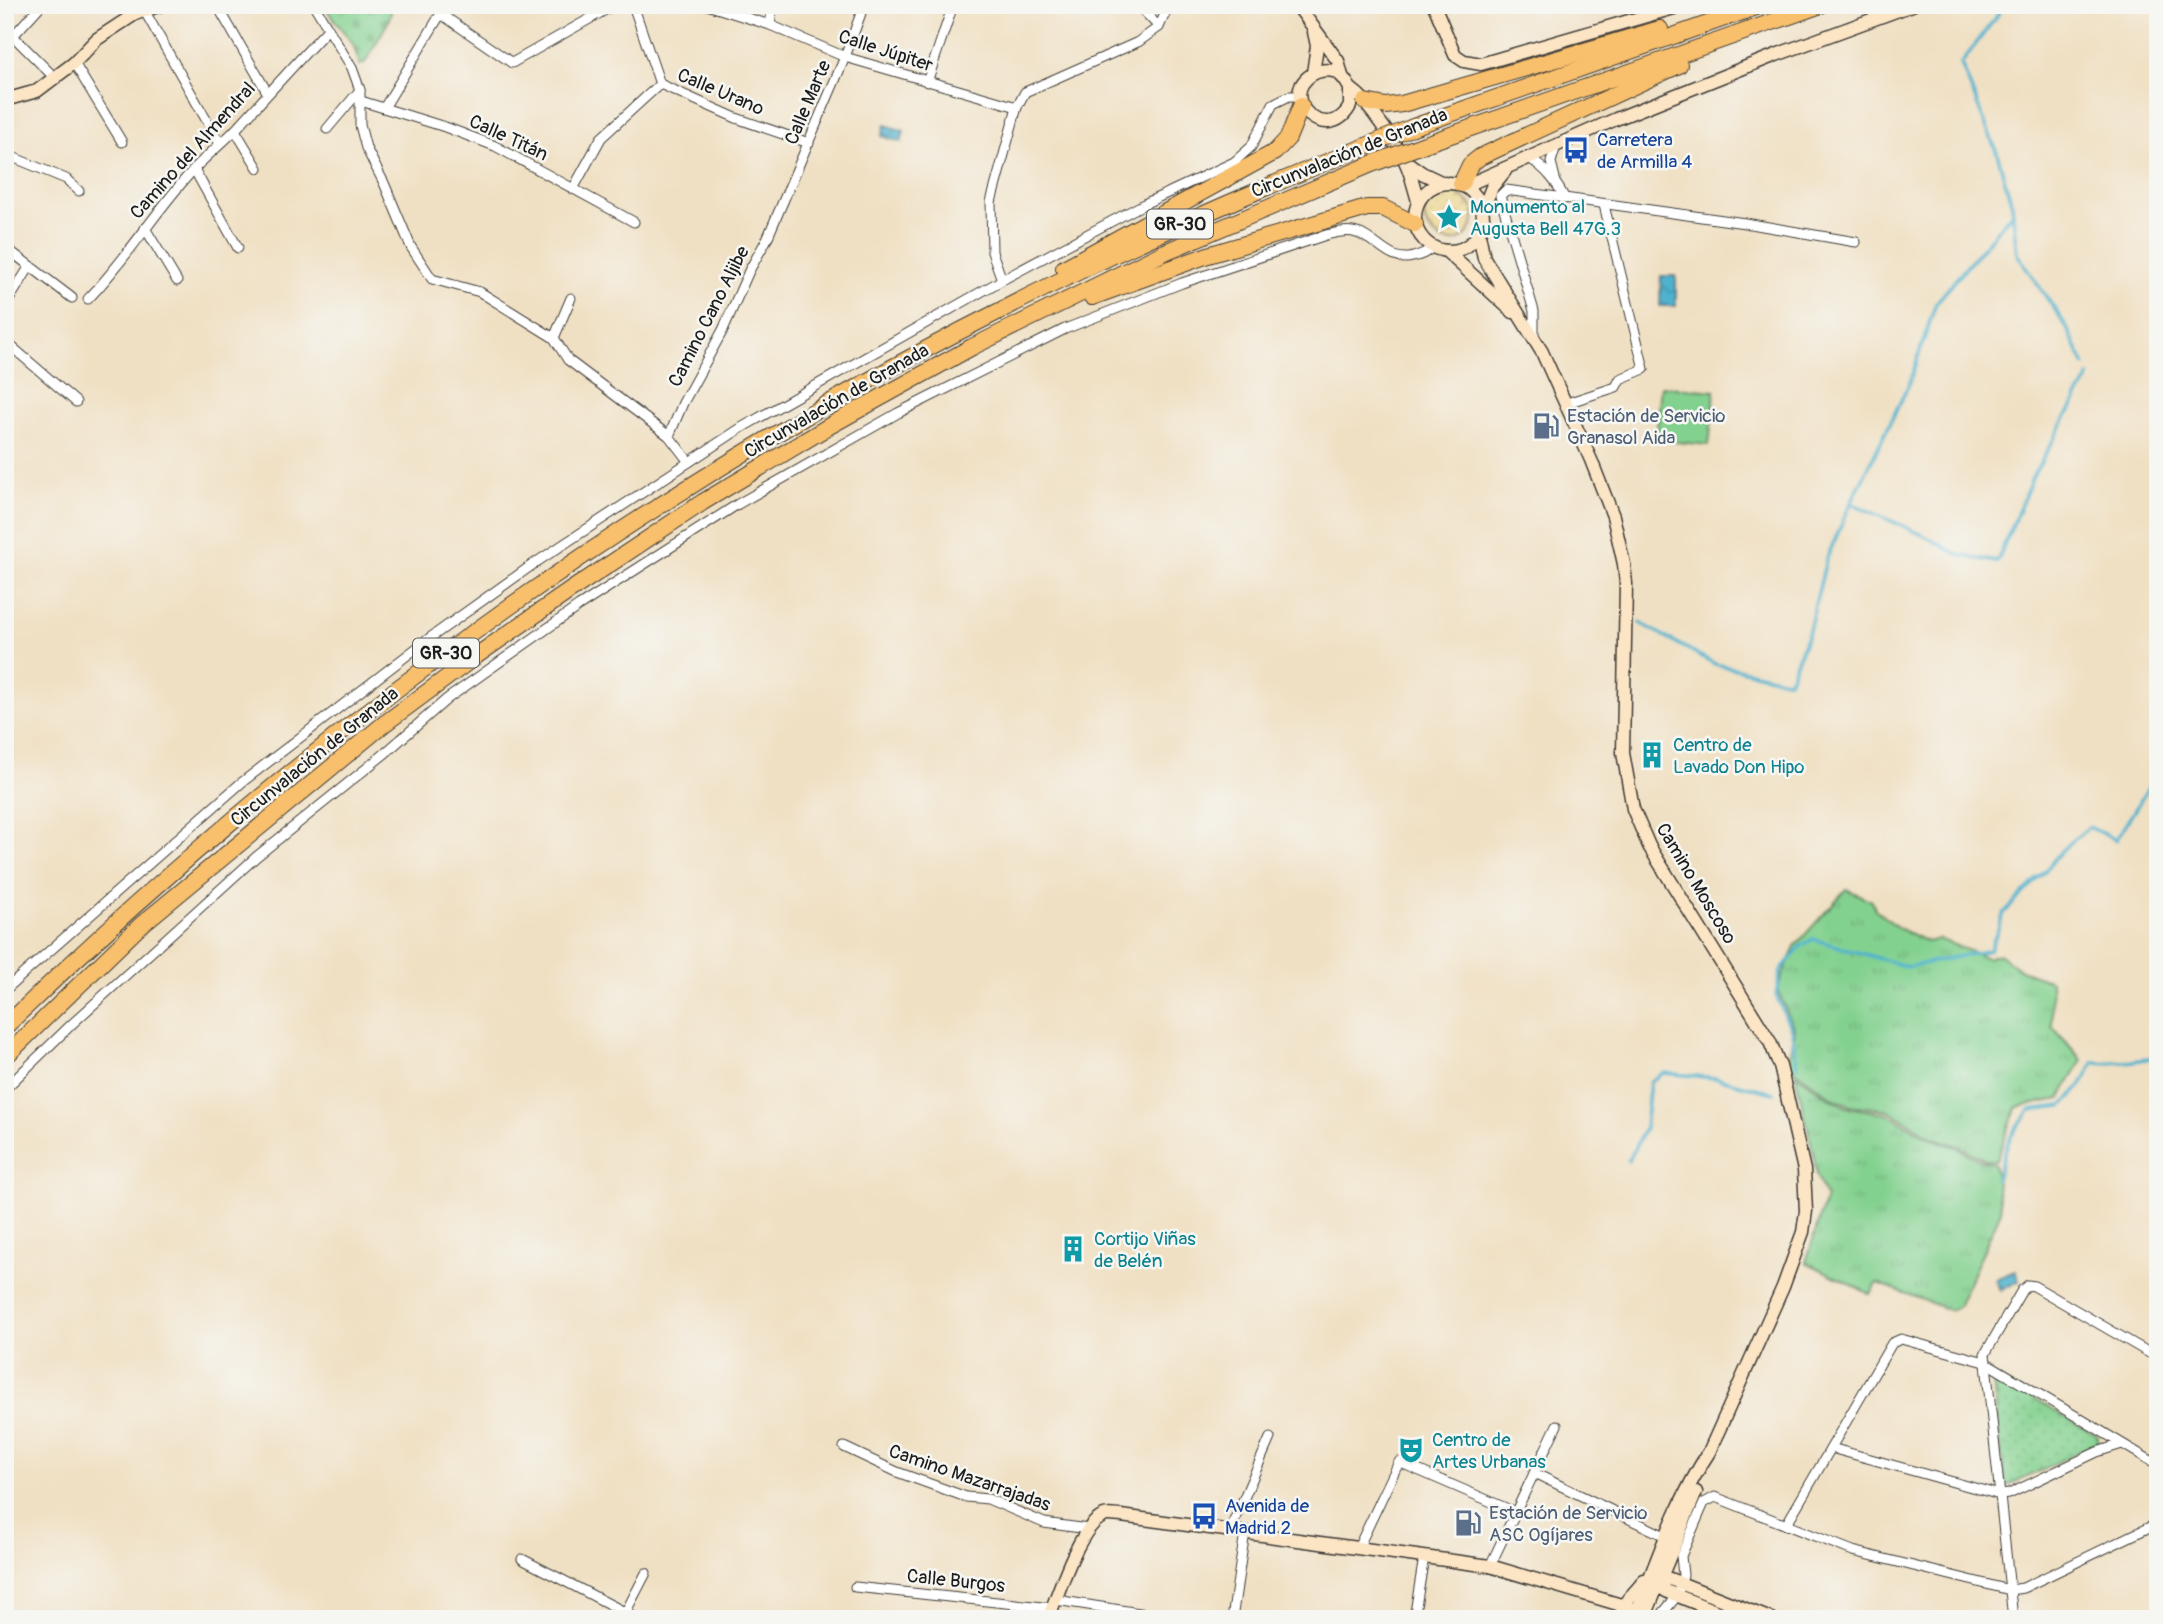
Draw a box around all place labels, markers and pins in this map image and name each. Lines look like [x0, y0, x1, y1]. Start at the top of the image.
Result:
place label: Carretera de Armilla 4 [1597, 128, 1692, 174]
bus stop icon: Carretera de Armilla 4 [1561, 135, 1591, 165]
place label: Monumento al Augusta Bell 47G.3 [1470, 195, 1621, 241]
place icon: Monumento al Augusta Bell 47G.3 [1434, 202, 1464, 232]
place label: Estación de Servicio Granasol Aida [1567, 404, 1726, 450]
fuel station icon: Estación de Servicio Granasol Aida [1531, 411, 1561, 441]
place label: Centro de Lavado Don Hipo [1673, 733, 1805, 779]
building icon: Centro de Lavado Don Hipo [1637, 740, 1667, 770]
place label: Cortijo Viñas de Belén [1094, 1227, 1196, 1273]
building icon: Cortijo Viñas de Belén [1058, 1234, 1088, 1264]
place label: Centro de Artes Urbanas [1432, 1428, 1546, 1474]
theatre icon: Centro de Artes Urbanas [1396, 1435, 1426, 1465]
place label: Avenida de Madrid 2 [1225, 1494, 1310, 1540]
bus stop icon: Avenida de Madrid 2 [1189, 1501, 1219, 1531]
place label: Estación de Servicio ASC Ogíjares [1489, 1501, 1648, 1547]
fuel station icon: Estación de Servicio ASC Ogíjares [1453, 1508, 1483, 1538]

